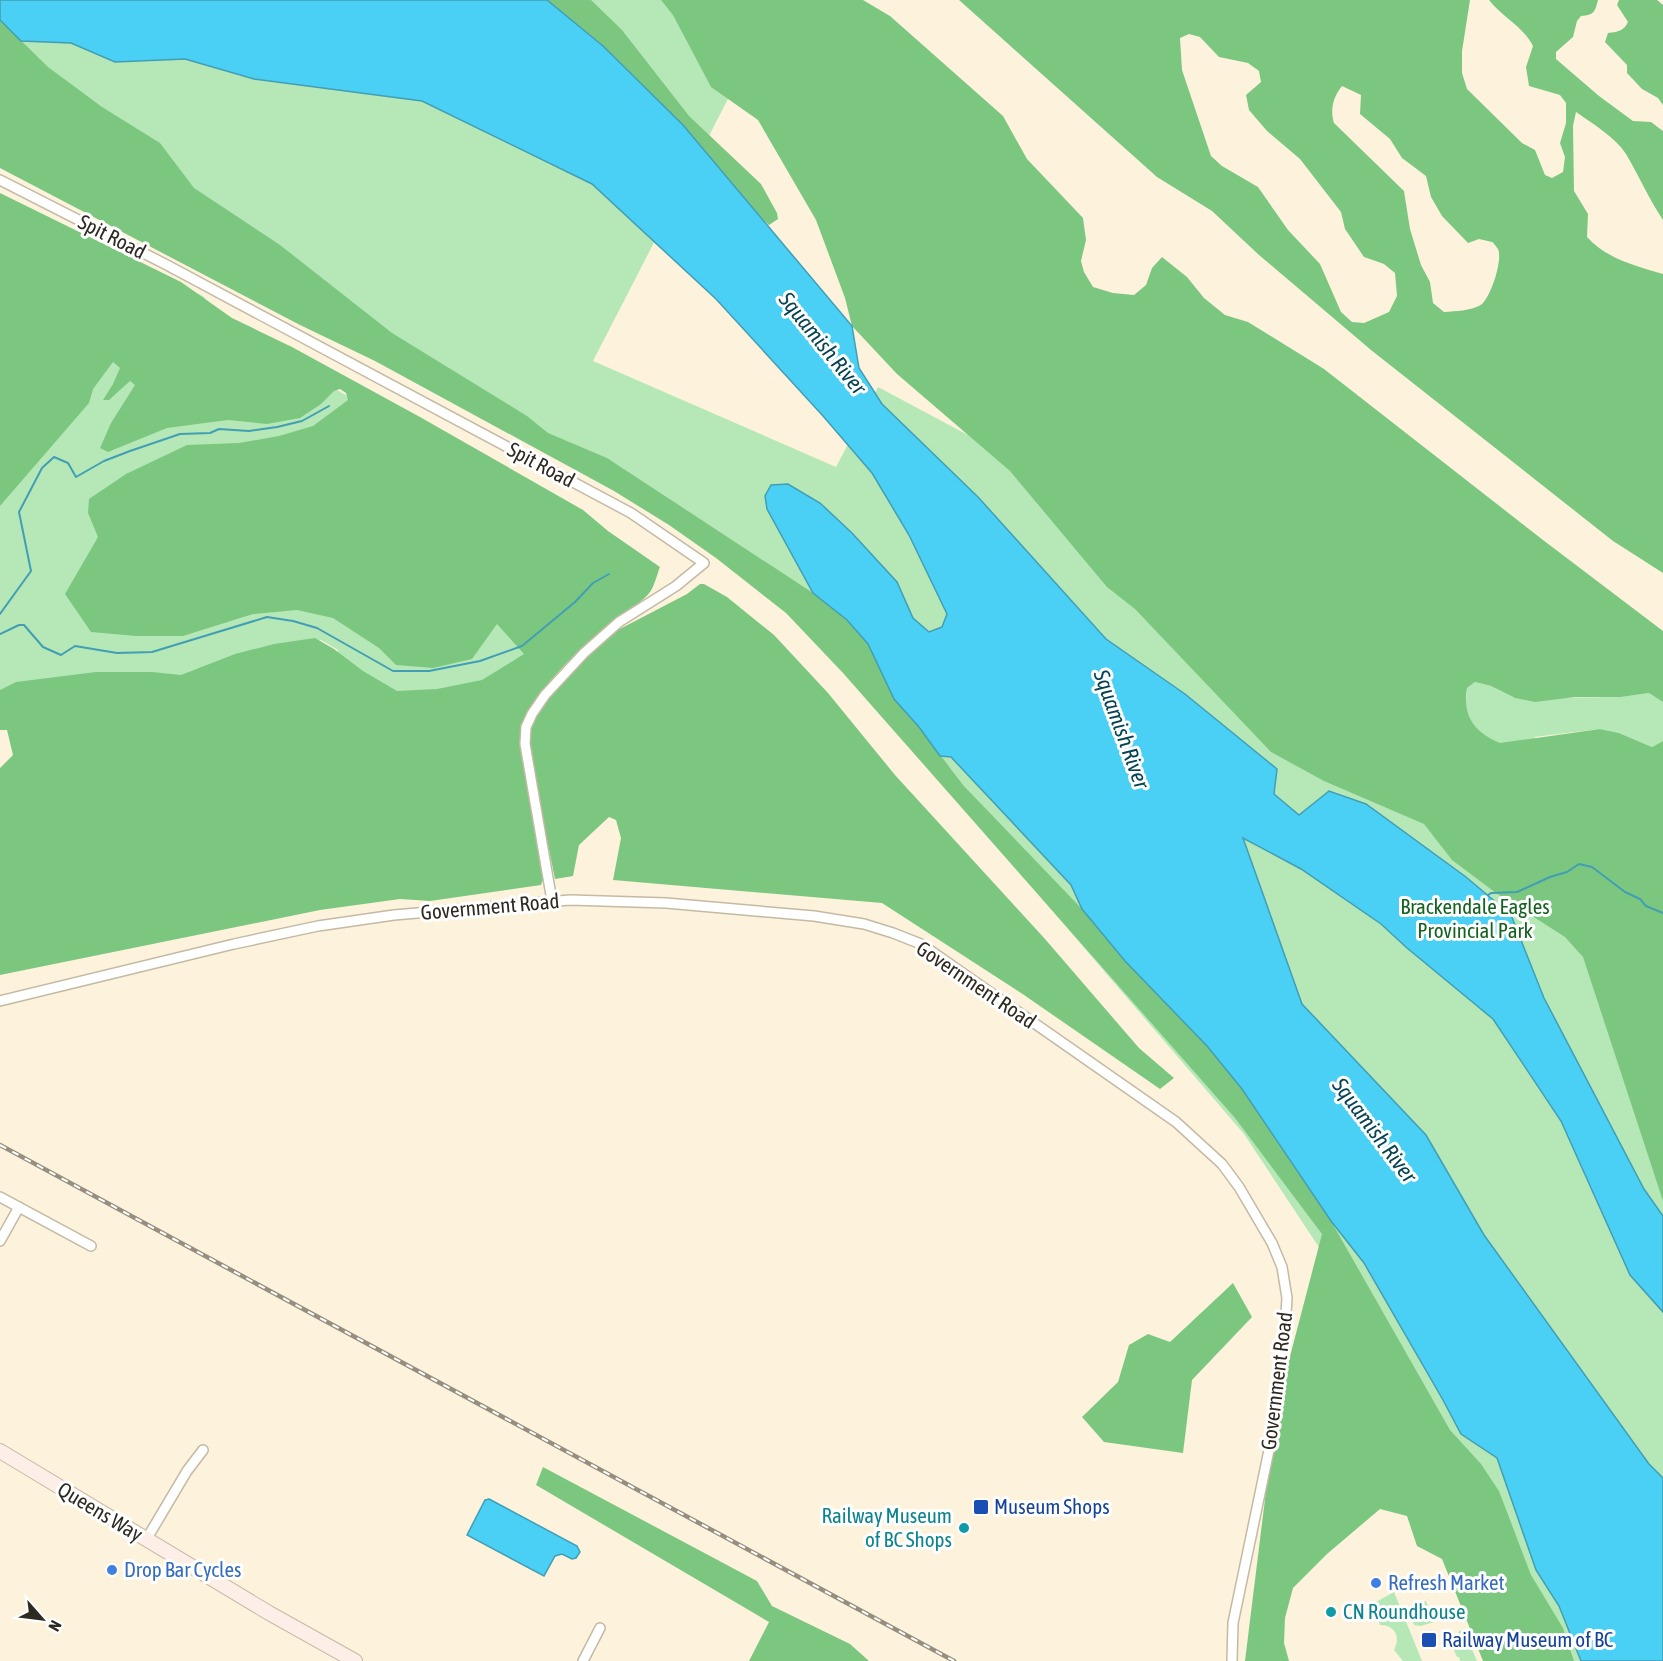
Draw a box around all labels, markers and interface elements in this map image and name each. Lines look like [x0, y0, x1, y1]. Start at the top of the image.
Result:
street label: Spit Road [75, 209, 150, 263]
water label: Squamish River [773, 286, 873, 401]
street label: Spit Road [504, 436, 579, 492]
water label: Squamish River [1088, 665, 1156, 793]
street label: Government Road [420, 888, 560, 924]
park label: Brackendale Eagles Provincial Park [1400, 894, 1550, 942]
street label: Government Road [912, 935, 1041, 1033]
water label: Squamish River [1327, 1072, 1424, 1189]
street label: Government Road [1256, 1310, 1296, 1451]
street label: Queens Way [54, 1476, 148, 1546]
place label: Museum Shops [994, 1494, 1110, 1518]
marker: Museum Shops [972, 1498, 990, 1516]
place label: Railway Museum of BC Shops [822, 1503, 952, 1551]
marker: Railway Museum of BC Shops [957, 1521, 971, 1535]
place label: Drop Bar Cycles [124, 1557, 241, 1581]
marker: Drop Bar Cycles [105, 1563, 119, 1577]
place label: Refresh Market [1388, 1570, 1504, 1594]
marker: Refresh Market [1369, 1576, 1383, 1590]
north arrow [12, 1589, 72, 1649]
place label: CN Roundhouse [1343, 1599, 1466, 1623]
marker: CN Roundhouse [1324, 1605, 1338, 1619]
text: N [45, 1618, 65, 1634]
place label: Railway Museum of BC [1442, 1627, 1614, 1651]
marker: Railway Museum of BC [1420, 1631, 1438, 1649]

